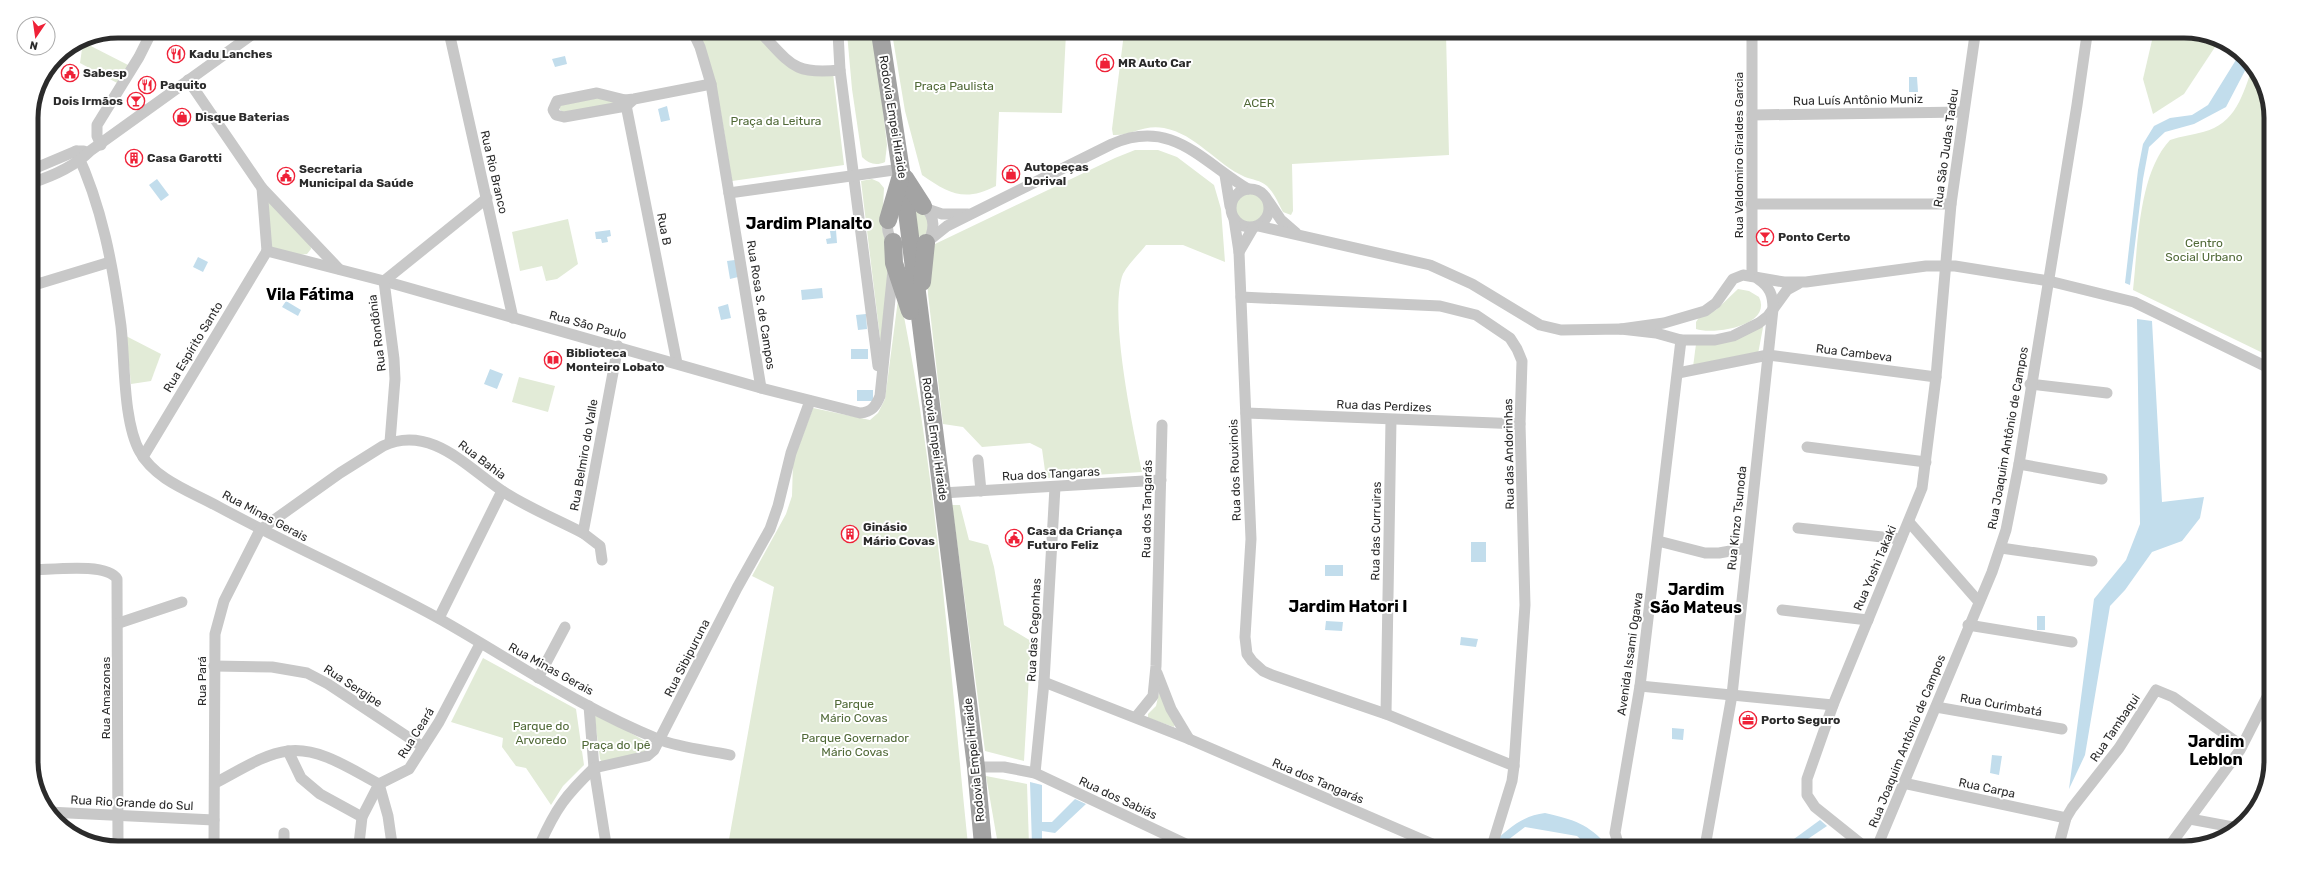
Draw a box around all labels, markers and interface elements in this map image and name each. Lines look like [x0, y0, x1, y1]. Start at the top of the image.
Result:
north arrow [16, 16, 56, 56]
text: N [28, 38, 39, 52]
restaurant icon: Kadu Lanches [166, 44, 186, 64]
place label: Kadu Lanches [189, 47, 273, 61]
shop icon: MR Auto Car [1095, 53, 1115, 73]
street label: Rodovia Empei Hiraide [876, 54, 910, 180]
place label: MR Auto Car [1118, 56, 1192, 70]
public building icon: Sabesp [60, 63, 80, 83]
place label: Sabesp [83, 66, 127, 80]
street label: Rua Valdomiro Giraldes Garcia [1732, 72, 1746, 238]
restaurant icon: Paquito [137, 75, 157, 95]
place label: Paquito [160, 78, 207, 92]
park label: Praça Paulista [914, 79, 994, 93]
street label: Rua São Judas Tadeu [1931, 88, 1961, 208]
bar icon: Dois Irmãos [126, 91, 146, 111]
street label: Rua Luís Antônio Muniz [1793, 92, 1923, 108]
place label: Dois Irmãos [53, 94, 123, 108]
park label: ACER [1243, 96, 1275, 110]
shop icon: Disque Baterias [172, 107, 192, 127]
place label: Disque Baterias [195, 110, 290, 124]
park label: Praça da Leitura [731, 114, 821, 128]
street label: Rua Rio Branco [478, 129, 510, 215]
building icon: Casa Garotti [124, 148, 144, 168]
place label: Casa Garotti [147, 151, 222, 165]
place label: Autopeças Dorival [1024, 160, 1089, 188]
place label: Secretaria Municipal da Saúde [299, 162, 414, 190]
shop icon: Autopeças Dorival [1001, 164, 1021, 184]
public building icon: Secretaria Municipal da Saúde [276, 166, 296, 186]
street label: Rua B [654, 212, 674, 246]
district label: Jardim Planalto [746, 214, 872, 233]
bar icon: Ponto Certo [1755, 227, 1775, 247]
place label: Ponto Certo [1778, 230, 1850, 244]
park label: Centro Social Urbano [2165, 236, 2243, 264]
street label: Rua Rosa S. de Campos [744, 239, 778, 371]
district label: Vila Fátima [266, 285, 354, 304]
street label: Rua Rondônia [365, 294, 389, 372]
street label: Rua Espírito Santo [160, 299, 226, 395]
street label: Rua São Paulo [548, 308, 628, 342]
street label: Rua Cambeva [1815, 341, 1893, 365]
street label: Rua Joaquim Antônio de Campos [1985, 345, 2031, 531]
place label: Biblioteca Monteiro Lobato [566, 346, 664, 374]
library icon: Biblioteca Monteiro Lobato [543, 350, 563, 370]
street label: Rodovia Empei Hiraide [919, 376, 951, 502]
street label: Rua das Perdizes [1336, 397, 1432, 415]
street label: Rua Belmiro do Valle [567, 398, 601, 512]
street label: Rua das Andorinhas [1501, 398, 1517, 510]
street label: Rua dos Rouxinois [1226, 419, 1244, 521]
street label: Rua Bahia [455, 438, 509, 482]
street label: Rua dos Tangarás [1139, 460, 1155, 558]
street label: Rua dos Tangaras [1002, 464, 1100, 484]
street label: Rua Kinzo Tsunoda [1725, 465, 1749, 571]
street label: Rua das Curruiras [1368, 481, 1384, 581]
street label: Rua Minas Gerais [220, 488, 310, 544]
place label: Ginásio Mário Covas [863, 520, 935, 548]
street label: Rua Yoshi Takaki [1851, 523, 1899, 613]
building icon: Ginásio Mário Covas [840, 524, 860, 544]
place label: Casa da Criança Futuro Feliz [1027, 524, 1122, 552]
public building icon: Casa da Criança Futuro Feliz [1004, 528, 1024, 548]
street label: Rua das Cegonhas [1024, 578, 1044, 682]
district label: Jardim São Mateus [1650, 580, 1742, 617]
street label: Avenida Issami Ogawa [1614, 591, 1646, 717]
district label: Jardim Hatori I [1288, 597, 1408, 616]
street label: Rua Sibipuruna [661, 617, 713, 699]
street label: Rua Minas Gerais [506, 640, 596, 698]
street label: Rua Joaquim Antônio de Campos [1866, 652, 1948, 830]
street label: Rua Pará [195, 656, 209, 706]
street label: Rua Amazonas [99, 657, 113, 739]
street label: Rua Sergipe [321, 662, 385, 710]
street label: Rua Curimbatá [1959, 691, 2043, 719]
street label: Rua Tambaqui [2087, 691, 2143, 764]
park label: Parque Mário Covas [820, 697, 888, 725]
street label: Rodovia Empei Hiraide [960, 697, 987, 823]
street label: Rua Ceará [395, 705, 437, 761]
office icon: Porto Seguro [1738, 710, 1758, 730]
place label: Porto Seguro [1761, 713, 1840, 727]
park label: Parque do Arvoredo [513, 719, 569, 747]
park label: Parque Governador Mário Covas [801, 731, 909, 759]
district label: Jardim Leblon [2188, 732, 2244, 769]
park label: Praça do Ipê [581, 738, 651, 752]
street label: Rua dos Tangarás [1270, 755, 1366, 807]
street label: Rua dos Sabiás [1077, 774, 1159, 822]
street label: Rua Carpa [1957, 775, 2017, 801]
street label: Rua Rio Grande do Sul [70, 793, 194, 813]

